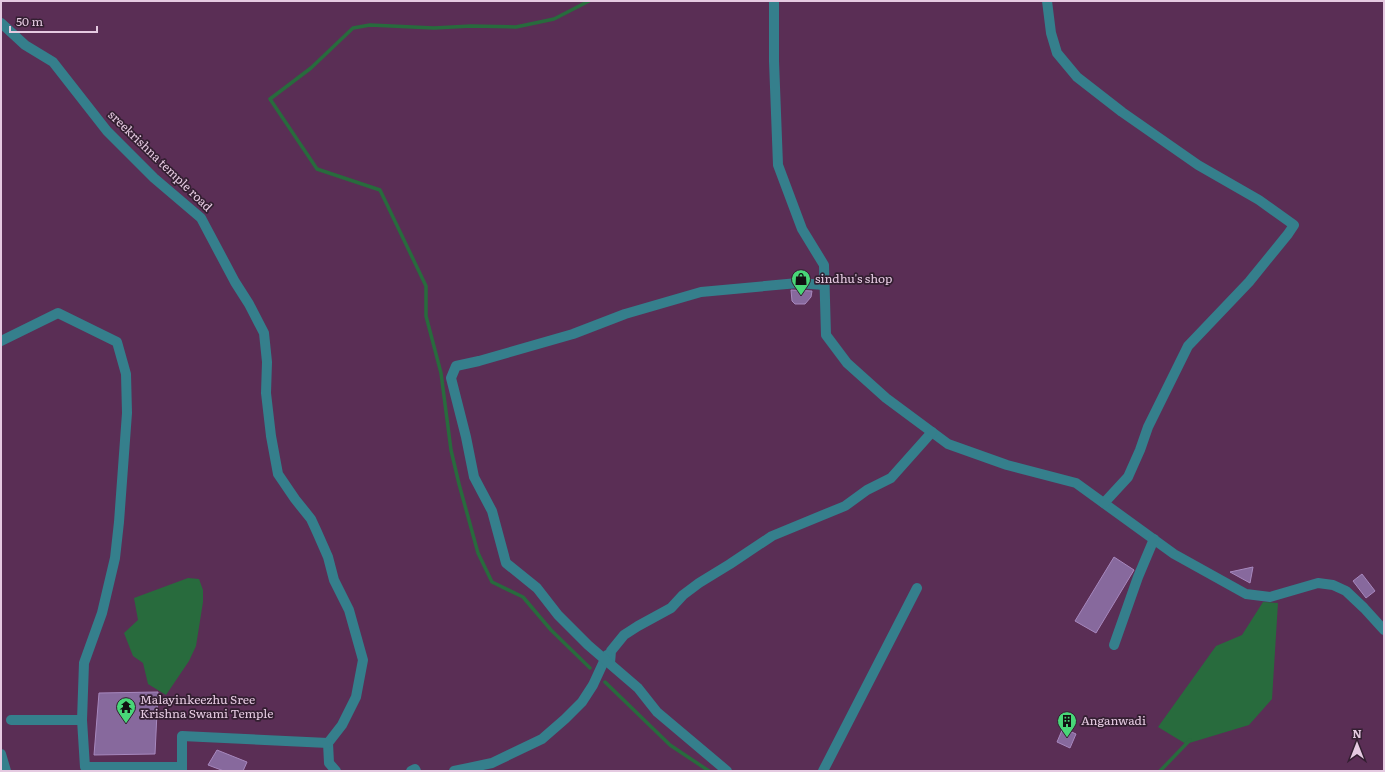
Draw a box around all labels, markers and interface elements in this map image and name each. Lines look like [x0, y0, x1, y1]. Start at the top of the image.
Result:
scale bar [10, 8, 97, 34]
text: 50 m [16, 12, 43, 30]
street label: sreekrishna temple road [105, 106, 217, 215]
shop icon: sindhu's shop [790, 268, 812, 296]
place label: sindhu's shop [815, 269, 892, 287]
place label: Malayinkeezhu Sree Krishna Swami Temple [140, 690, 273, 722]
temple icon: Malayinkeezhu Sree Krishna Swami Temple [115, 696, 137, 724]
building icon: Anganwadi [1056, 710, 1078, 738]
place label: Anganwadi [1081, 711, 1146, 729]
north arrow [1337, 724, 1377, 764]
text: N [1352, 725, 1362, 741]

